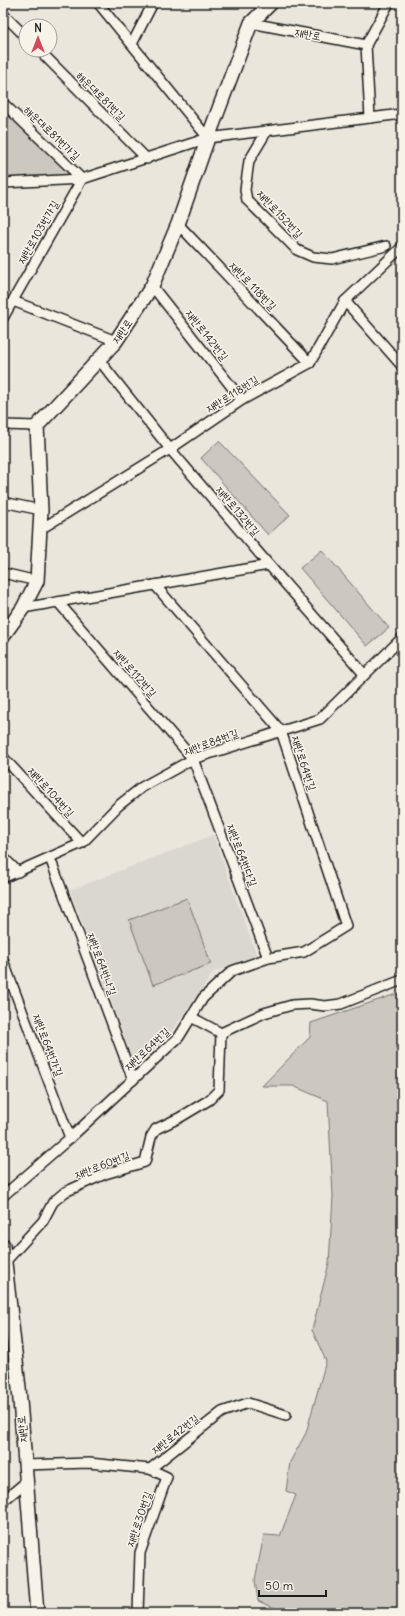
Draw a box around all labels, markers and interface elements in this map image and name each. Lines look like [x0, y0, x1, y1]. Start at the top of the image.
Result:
north arrow [18, 18, 58, 58]
text: N [34, 21, 42, 35]
street label: 재반로 [294, 25, 323, 43]
street label: 해운대로81번길 [73, 68, 129, 124]
street label: 해운대로81번가길 [21, 103, 83, 163]
street label: 재반로152번길 [254, 187, 306, 241]
street label: 재반로103번가길 [14, 198, 62, 266]
street label: 재반로 118번길 [226, 259, 280, 313]
street label: 재반로142번길 [183, 307, 231, 363]
street label: 재반로 [109, 316, 135, 346]
street label: 재반로118번길 [203, 372, 261, 416]
street label: 재반로132번길 [213, 483, 263, 539]
street label: 재반로112번길 [110, 646, 160, 700]
street label: 재반로84번길 [182, 726, 240, 758]
street label: 재반로64번길 [289, 734, 320, 792]
street label: 재반로104번길 [25, 764, 77, 820]
street label: 재반로64번다길 [224, 822, 260, 888]
street label: 재반로64번나길 [84, 931, 120, 997]
street label: 재반로64번가길 [30, 1012, 66, 1078]
street label: 재반로64번길 [121, 1024, 173, 1074]
street label: 재반로60번길 [72, 1148, 132, 1182]
street label: 재반로42번길 [148, 1411, 202, 1457]
street label: 재반로 [14, 1415, 30, 1443]
street label: 재반로30번길 [123, 1489, 155, 1549]
scale bar [259, 1572, 326, 1598]
text: 50 m [265, 1578, 294, 1593]

